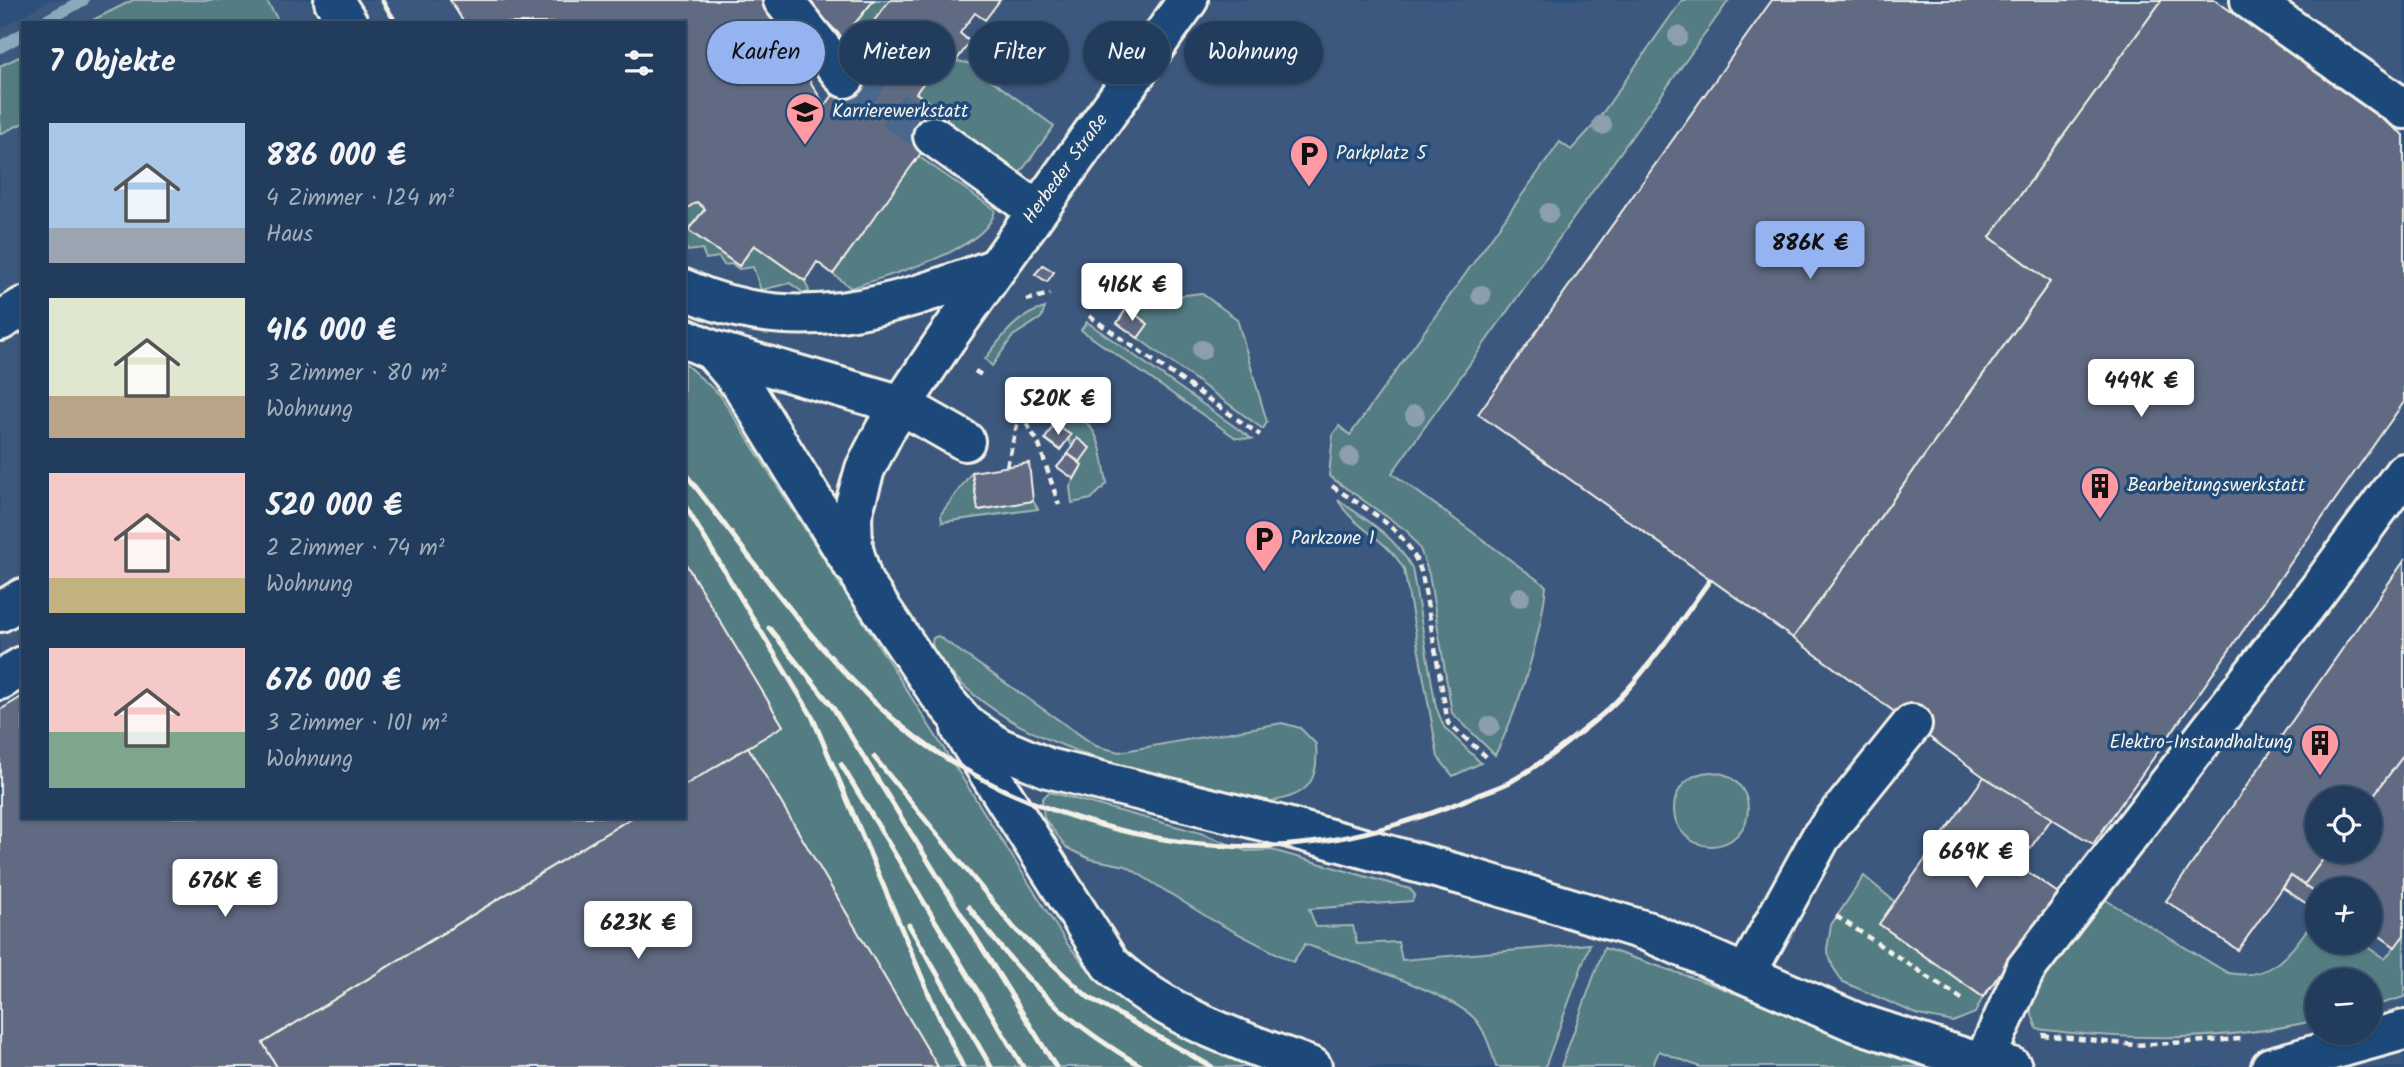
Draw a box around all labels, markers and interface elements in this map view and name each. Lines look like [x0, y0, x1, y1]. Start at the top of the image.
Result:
chip: Kaufen [707, 21, 825, 84]
chip: Mieten [839, 21, 955, 84]
chip: Filter [969, 21, 1069, 84]
chip: Neu [1083, 21, 1170, 84]
chip: Wohnung [1184, 21, 1323, 84]
text: 7 Objekte [49, 39, 176, 87]
icon: filters [620, 44, 658, 82]
school or university icon: Karrierewerkstatt [784, 91, 826, 146]
place label: Karrierewerkstatt [832, 97, 969, 127]
street label: Herbeder Straße [1016, 107, 1117, 231]
text: 886 000 € [266, 133, 406, 181]
parking icon: Parkplatz 5 [1288, 133, 1330, 188]
place label: Parkplatz 5 [1336, 139, 1428, 169]
icon: home [105, 151, 189, 235]
text: 4 Zimmer · 124 m² [266, 181, 454, 217]
text: Haus [266, 217, 313, 253]
pin: 886K € [1753, 222, 1867, 281]
text: 886K € [1772, 226, 1848, 262]
pin: 416K € [1075, 264, 1189, 323]
text: 416K € [1097, 268, 1167, 304]
text: 416 000 € [266, 308, 396, 356]
icon: home [105, 326, 189, 410]
text: 3 Zimmer · 80 m² [266, 356, 447, 392]
pin: 449K € [2084, 360, 2198, 419]
text: 449K € [2104, 364, 2178, 400]
pin: 520K € [1001, 378, 1115, 437]
text: 520K € [1021, 382, 1095, 418]
text: Wohnung [266, 392, 353, 428]
building icon: Bearbeitungswerkstatt [2079, 465, 2121, 520]
place label: Bearbeitungswerkstatt [2127, 471, 2306, 501]
text: 520 000 € [266, 483, 402, 531]
icon: home [105, 501, 189, 585]
parking icon: Parkzone 1 [1243, 518, 1285, 573]
place label: Parkzone 1 [1291, 524, 1375, 554]
text: 2 Zimmer · 74 m² [266, 531, 445, 567]
text: Wohnung [266, 567, 353, 603]
text: 676 000 € [266, 658, 401, 706]
icon: home [105, 676, 189, 760]
text: 3 Zimmer · 101 m² [266, 706, 447, 742]
building icon: Elektro-Instandhaltung [2299, 722, 2341, 777]
place label: Elektro-Instandhaltung [2109, 728, 2293, 758]
text: Wohnung [266, 742, 353, 778]
map controls [2305, 786, 2382, 1045]
button: locate [2305, 786, 2382, 863]
pin: 669K € [1919, 830, 2033, 890]
text: 669K € [1939, 835, 2013, 871]
pin: 676K € [168, 860, 282, 919]
text: 676K € [188, 864, 262, 900]
button: + [2305, 877, 2382, 954]
pin: 623K € [581, 902, 695, 961]
text: 623K € [600, 906, 676, 942]
button: − [2305, 968, 2382, 1045]

